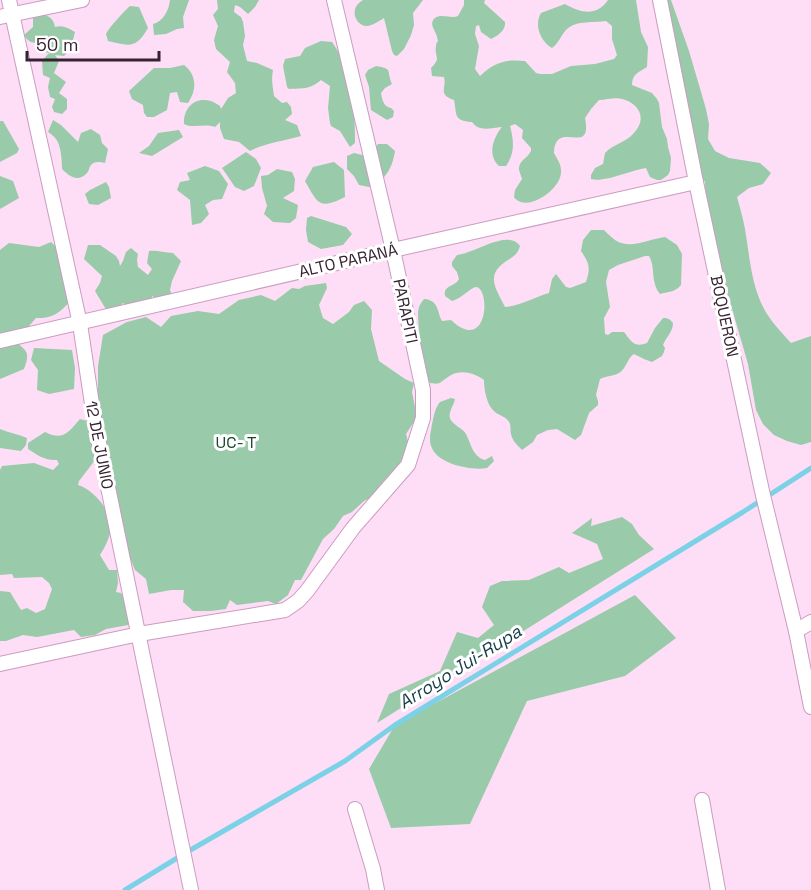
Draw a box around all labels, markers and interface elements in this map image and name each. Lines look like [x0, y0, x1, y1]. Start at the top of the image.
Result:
scale bar [27, 24, 159, 62]
text: 50 m [36, 33, 78, 56]
street label: ALTO PARANÁ [297, 239, 400, 282]
street label: BOQUERON [706, 273, 743, 359]
street label: PARAPITI [388, 277, 423, 345]
street label: 12 DE JUNIO [81, 399, 118, 491]
park label: UC- T [216, 432, 256, 453]
water label: Arroyo Jui-Rupa [394, 619, 526, 714]

